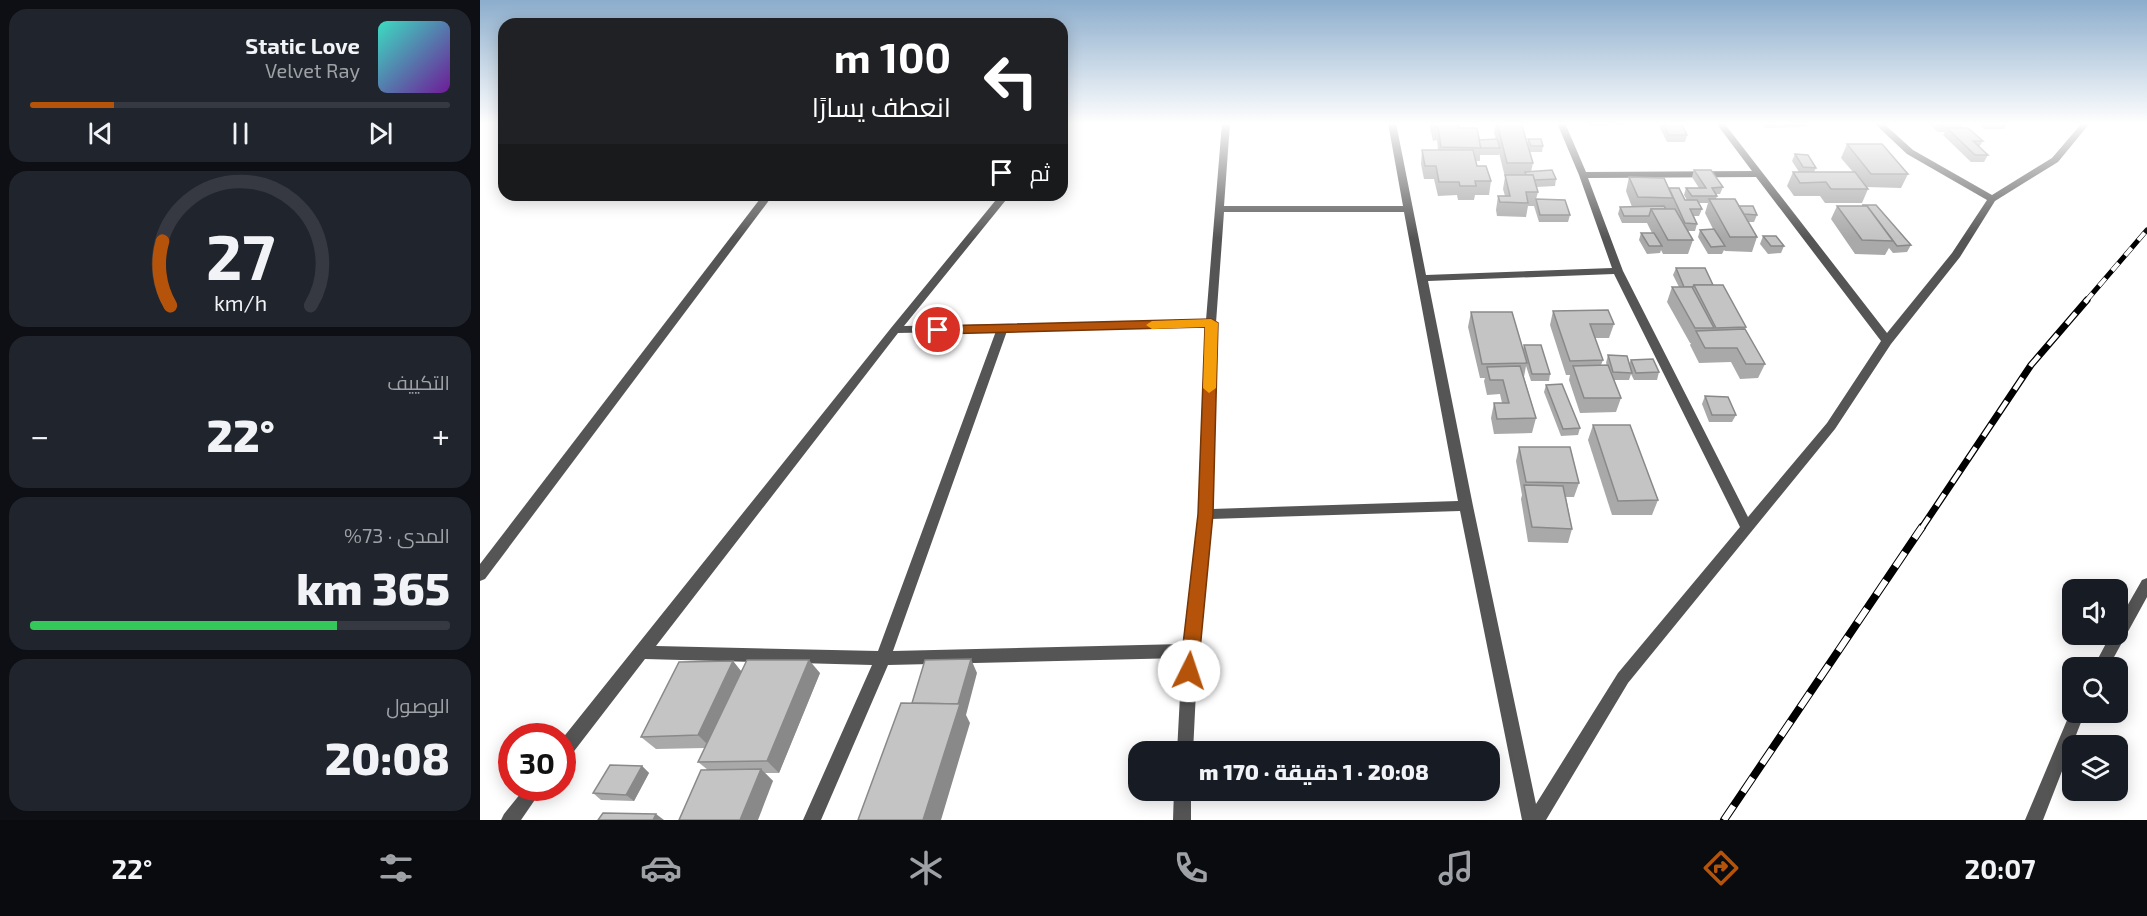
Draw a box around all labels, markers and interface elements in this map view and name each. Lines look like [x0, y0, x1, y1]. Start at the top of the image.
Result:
text: 100 m [834, 31, 951, 81]
text: Static Love [245, 32, 360, 58]
icon: left [972, 42, 1050, 120]
text: Velvet Ray [265, 58, 360, 82]
text: انعطف يسارًا [812, 90, 951, 122]
icon: previous [84, 117, 117, 150]
icon: pause [224, 117, 257, 150]
icon: next [364, 117, 397, 150]
icon: arrive [985, 156, 1018, 189]
text: ثم [1030, 159, 1050, 185]
text: 27 [205, 218, 275, 293]
text: km/h [213, 290, 267, 315]
pin [912, 304, 963, 355]
icon: arrive [921, 313, 954, 346]
text: التكييف [387, 370, 450, 394]
text: 22° [206, 407, 275, 461]
text: − [30, 415, 49, 455]
text: + [432, 415, 450, 455]
text: المدى · 73% [344, 523, 450, 547]
text: 365 km [296, 560, 450, 614]
map controls [2062, 579, 2128, 801]
button: sound [2062, 579, 2128, 645]
position arrow [1157, 639, 1221, 703]
button: search [2062, 657, 2128, 723]
text: الوصول [386, 693, 450, 717]
speed limit sign: 30 [498, 723, 576, 801]
text: 20:08 [325, 730, 450, 784]
button: layers [2062, 735, 2128, 801]
text: 20:08 · 1 دقيقة · 170 m [1199, 758, 1429, 784]
icon: filters [375, 847, 417, 889]
icon: car [640, 847, 682, 889]
icon: climate [905, 847, 947, 889]
icon: phone [1170, 847, 1212, 889]
icon: music [1435, 847, 1477, 889]
icon: directions [1700, 847, 1742, 889]
text: 22° [112, 852, 152, 884]
text: 20:07 [1965, 852, 2036, 884]

